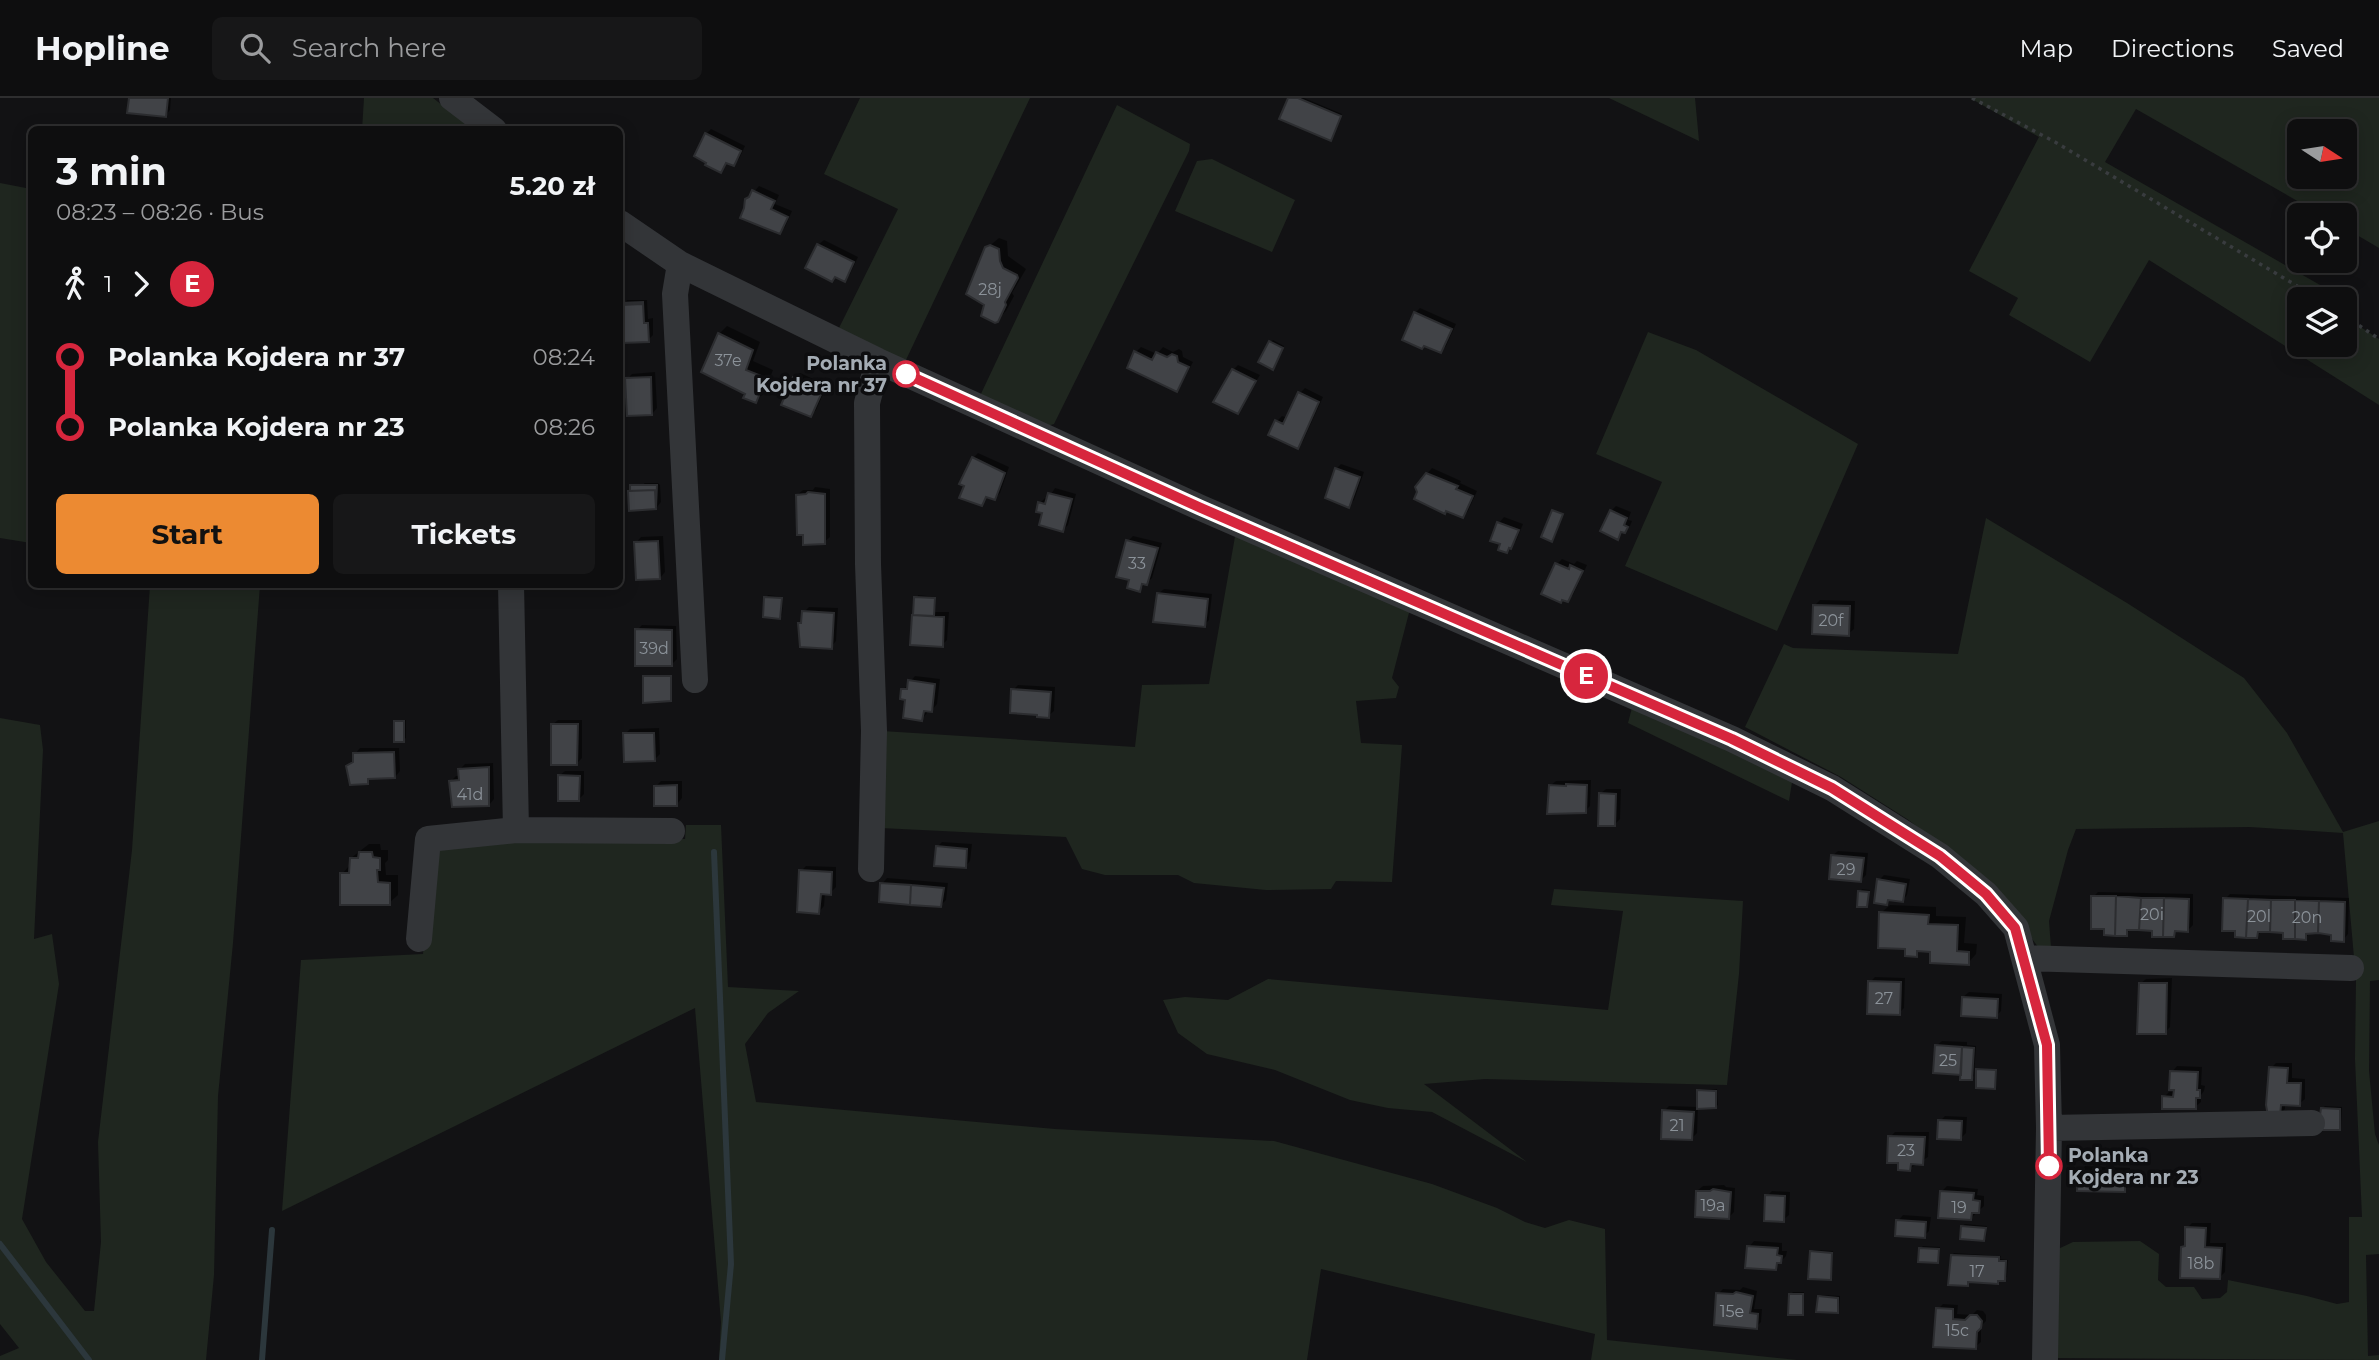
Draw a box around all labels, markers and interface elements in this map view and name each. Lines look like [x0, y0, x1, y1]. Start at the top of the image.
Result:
search box [212, 17, 702, 80]
text: Hopline [35, 28, 170, 68]
icon: search [236, 29, 274, 67]
text: Search here [292, 32, 446, 64]
text: Map [2020, 34, 2073, 63]
text: Directions [2111, 34, 2234, 63]
text: Saved [2272, 34, 2344, 63]
north arrow [2287, 119, 2357, 189]
map controls [2287, 119, 2357, 357]
text: 3 min [56, 148, 167, 195]
text: 5.20 zł [509, 170, 595, 202]
text: 08:23 – 08:26 · Bus [56, 198, 264, 226]
button: locate [2287, 203, 2357, 273]
icon: walk [56, 265, 94, 303]
icon: forward [122, 265, 160, 303]
text: E [184, 269, 200, 298]
text: 1 [104, 270, 112, 298]
house number: 28j [978, 280, 1002, 299]
button: layers [2287, 287, 2357, 357]
text: Polanka Kojdera nr 37 [108, 341, 405, 373]
text: 08:24 [532, 343, 595, 371]
house number: 37e [714, 351, 742, 370]
place label: Polanka Kojdera nr 37 [756, 352, 887, 397]
marker: Polanka Kojdera nr 37 [893, 361, 919, 387]
text: Polanka Kojdera nr 23 [108, 411, 405, 443]
text: 08:26 [533, 413, 595, 441]
button: Start [56, 494, 319, 574]
button: Tickets [333, 494, 595, 574]
house number: 33 [1128, 554, 1146, 573]
house number: 20f [1818, 611, 1844, 630]
house number: 39d [639, 639, 669, 658]
line badge: E [1563, 653, 1609, 699]
text: E [1578, 661, 1594, 690]
house number: 41d [457, 785, 483, 804]
house number: 29 [1837, 860, 1855, 879]
house number: 20i [2140, 905, 2164, 924]
house number: 20l [2247, 907, 2271, 926]
house number: 20n [2292, 908, 2322, 927]
house number: 27 [1875, 989, 1893, 1008]
house number: 25 [1939, 1051, 1957, 1070]
house number: 21 [1670, 1116, 1684, 1135]
house number: 23 [1897, 1141, 1915, 1160]
place label: Polanka Kojdera nr 23 [2068, 1144, 2199, 1189]
marker: Polanka Kojdera nr 23 [2036, 1153, 2062, 1179]
house number: 19a [1701, 1196, 1725, 1215]
house number: 19 [1951, 1198, 1967, 1217]
house number: 18b [2188, 1254, 2215, 1273]
house number: 17 [1969, 1262, 1985, 1281]
house number: 15e [1720, 1302, 1744, 1321]
house number: 15c [1945, 1321, 1969, 1340]

